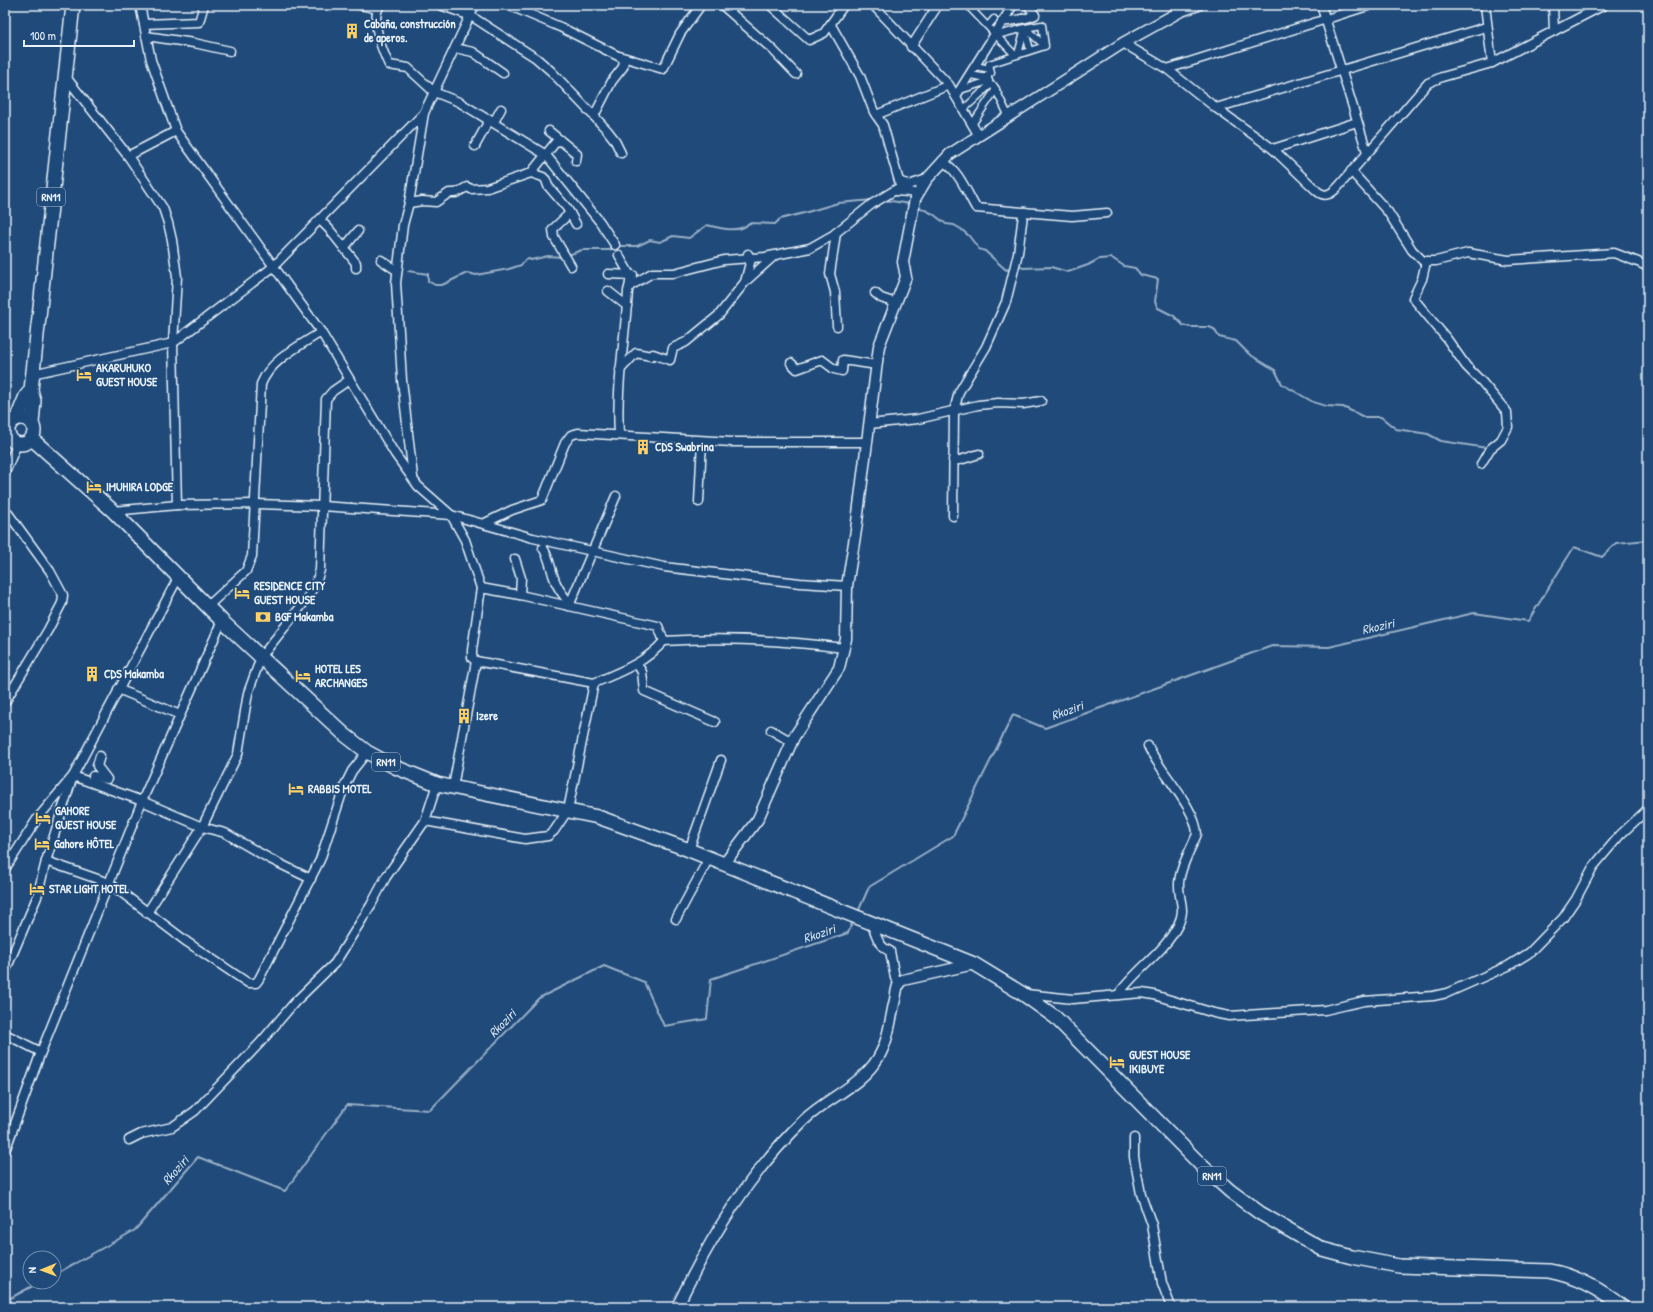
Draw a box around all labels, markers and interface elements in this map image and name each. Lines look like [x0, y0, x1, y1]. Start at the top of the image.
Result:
place label: Cabaña, construcción de aperos. [364, 15, 456, 47]
scale bar [24, 22, 134, 48]
building icon: Cabaña, construcción de aperos. [343, 22, 361, 40]
text: 100 m [30, 27, 56, 44]
road number: RN11 [37, 188, 65, 206]
place label: AKARUHUKO GUEST HOUSE [96, 359, 158, 390]
hotel icon: AKARUHUKO GUEST HOUSE [75, 366, 93, 384]
building icon: CDS Swabrina [634, 438, 652, 456]
place label: CDS Swabrina [655, 438, 714, 455]
hotel icon: IMUHIRA LODGE [85, 478, 103, 496]
place label: IMUHIRA LODGE [106, 478, 174, 495]
place label: RESIDENCE CITY GUEST HOUSE [254, 577, 326, 608]
hotel icon: RESIDENCE CITY GUEST HOUSE [233, 584, 251, 602]
bank icon: BGF Makamba [254, 608, 272, 626]
place label: BGF Makamba [275, 608, 334, 625]
water label: Rkoziri [1360, 613, 1397, 638]
place label: HOTEL LES ARCHANGES [315, 660, 368, 691]
building icon: CDS Makamba [83, 665, 101, 683]
place label: CDS Makamba [104, 665, 164, 682]
hotel icon: HOTEL LES ARCHANGES [294, 667, 312, 685]
water label: Rkoziri [1048, 696, 1087, 724]
building icon: Izere [455, 707, 473, 725]
place label: Izere [476, 707, 498, 724]
road number: RN11 [372, 753, 400, 771]
hotel icon: RABBIS MOTEL [287, 780, 305, 798]
place label: RABBIS MOTEL [308, 780, 372, 797]
place label: GAHORE GUEST HOUSE [55, 802, 117, 833]
hotel icon: GAHORE GUEST HOUSE [34, 809, 52, 827]
hotel icon: Gahore HÔTEL [33, 835, 51, 853]
place label: Gahore HÔTEL [54, 835, 115, 852]
hotel icon: STAR LIGHT HOTEL [28, 880, 46, 898]
place label: STAR LIGHT HOTEL [49, 880, 129, 897]
water label: Rkoziri [800, 919, 839, 947]
water label: Rkoziri [484, 1004, 521, 1041]
place label: GUEST HOUSE IKIBUYE [1129, 1046, 1191, 1077]
hotel icon: GUEST HOUSE IKIBUYE [1108, 1053, 1126, 1071]
water label: Rkoziri [157, 1151, 193, 1188]
road number: RN11 [1198, 1167, 1226, 1185]
north arrow [22, 1250, 62, 1290]
text: N [25, 1267, 39, 1273]

